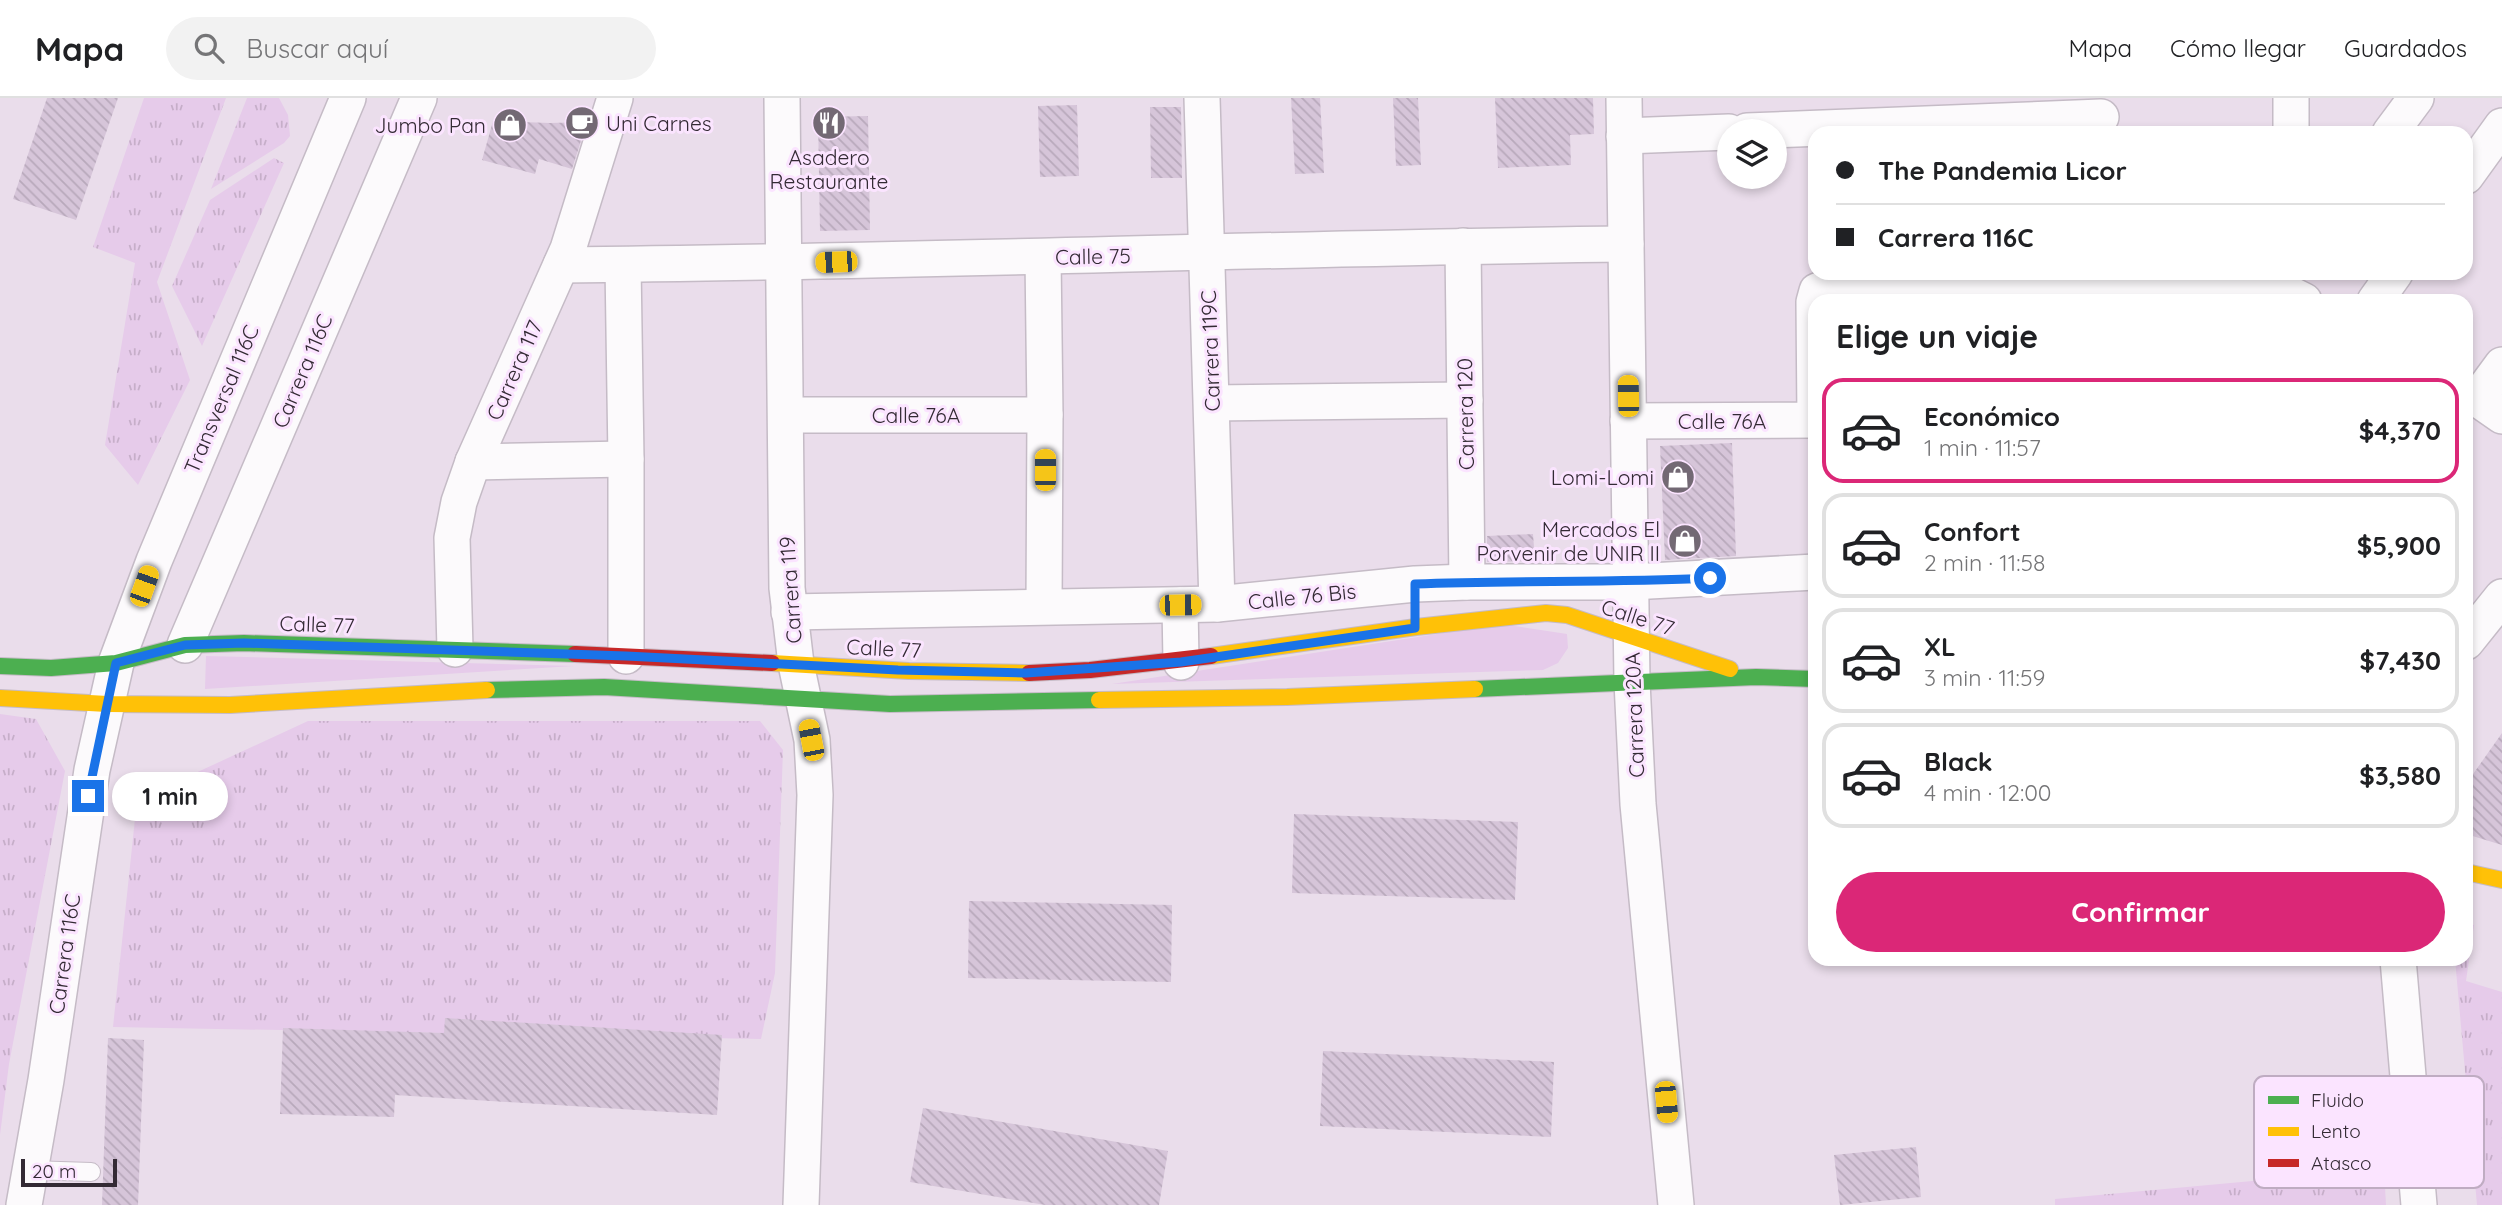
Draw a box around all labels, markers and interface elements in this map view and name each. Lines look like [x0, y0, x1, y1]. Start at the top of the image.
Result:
search box [166, 17, 656, 80]
text: Mapa [35, 28, 124, 69]
icon: search [190, 29, 228, 67]
text: Buscar aquí [246, 32, 388, 65]
text: Mapa [2069, 33, 2132, 63]
text: Cómo llegar [2170, 33, 2306, 63]
text: Guardados [2344, 33, 2467, 63]
cafe icon: Uni Carnes [563, 104, 601, 142]
restaurant icon: Asadero Restaurante [810, 104, 848, 142]
shop icon: Jumbo Pan [491, 106, 529, 144]
place label: Uni Carnes [606, 110, 712, 136]
place label: Jumbo Pan [374, 112, 486, 138]
map controls [1717, 119, 1787, 189]
button: layers [1717, 119, 1787, 189]
place label: Asadero Restaurante [770, 144, 888, 194]
text: The Pandemia Licor [1878, 154, 2127, 187]
text: Carrera 116C [1878, 221, 2033, 254]
street label: Calle 75 [1055, 242, 1131, 270]
car [815, 251, 858, 273]
street label: Carrera 119C [1195, 290, 1225, 412]
street label: Carrera 116C [266, 310, 338, 432]
street label: Carrera 117 [480, 316, 548, 424]
text: Elige un viaje [1836, 316, 2038, 356]
street label: Transversal 116C [178, 321, 264, 477]
street label: Carrera 120 [1451, 358, 1479, 470]
car [1618, 375, 1639, 417]
icon: car [1840, 399, 1903, 462]
text: Económico [1924, 400, 2060, 433]
street label: Calle 76A [872, 402, 960, 428]
street label: Calle 76A [1678, 408, 1766, 434]
text: $4,370 [2359, 414, 2441, 447]
text: 1 min · 11:57 [1924, 433, 2041, 462]
car [1035, 449, 1056, 491]
shop icon: Lomi-Lomi [1659, 458, 1697, 496]
place label: Lomi-Lomi [1551, 464, 1654, 490]
icon: car [1840, 514, 1903, 577]
text: Confort [1924, 515, 2021, 548]
place label: Mercados El Porvenir de UNIR II [1476, 516, 1660, 566]
shop icon: Mercados El Porvenir de UNIR II [1666, 522, 1704, 560]
text: $5,900 [2357, 529, 2441, 562]
street label: Carrera 119 [773, 535, 807, 645]
text: 2 min · 11:58 [1924, 548, 2046, 577]
route start [1694, 562, 1726, 594]
car [127, 563, 162, 609]
street label: Calle 76 Bis [1247, 577, 1357, 615]
street label: Calle 77 [1598, 593, 1678, 641]
car [1159, 594, 1202, 616]
street label: Calle 77 [279, 610, 355, 638]
icon: car [1840, 629, 1903, 692]
text: XL [1924, 630, 1956, 663]
street label: Calle 77 [846, 633, 922, 663]
text: $7,430 [2360, 644, 2441, 677]
street label: Carrera 120A [1619, 652, 1649, 778]
text: 3 min · 11:59 [1924, 663, 2045, 692]
car [797, 717, 826, 763]
icon: car [1840, 744, 1903, 807]
text: Black [1924, 745, 1993, 778]
text: $3,580 [2359, 759, 2441, 792]
callout: 1 min [112, 772, 228, 820]
text: 4 min · 12:00 [1924, 778, 2052, 807]
route end [72, 780, 104, 812]
text: 1 min [142, 782, 198, 811]
button: Confirmar [1836, 872, 2445, 952]
street label: Carrera 116C [43, 892, 85, 1016]
legend [2254, 1076, 2484, 1188]
car [1654, 1080, 1679, 1124]
text: Fluido [2311, 1088, 2364, 1112]
text: Lento [2311, 1119, 2361, 1143]
text: Atasco [2311, 1151, 2371, 1175]
scale bar [21, 1156, 117, 1188]
text: 20 m [32, 1159, 76, 1183]

